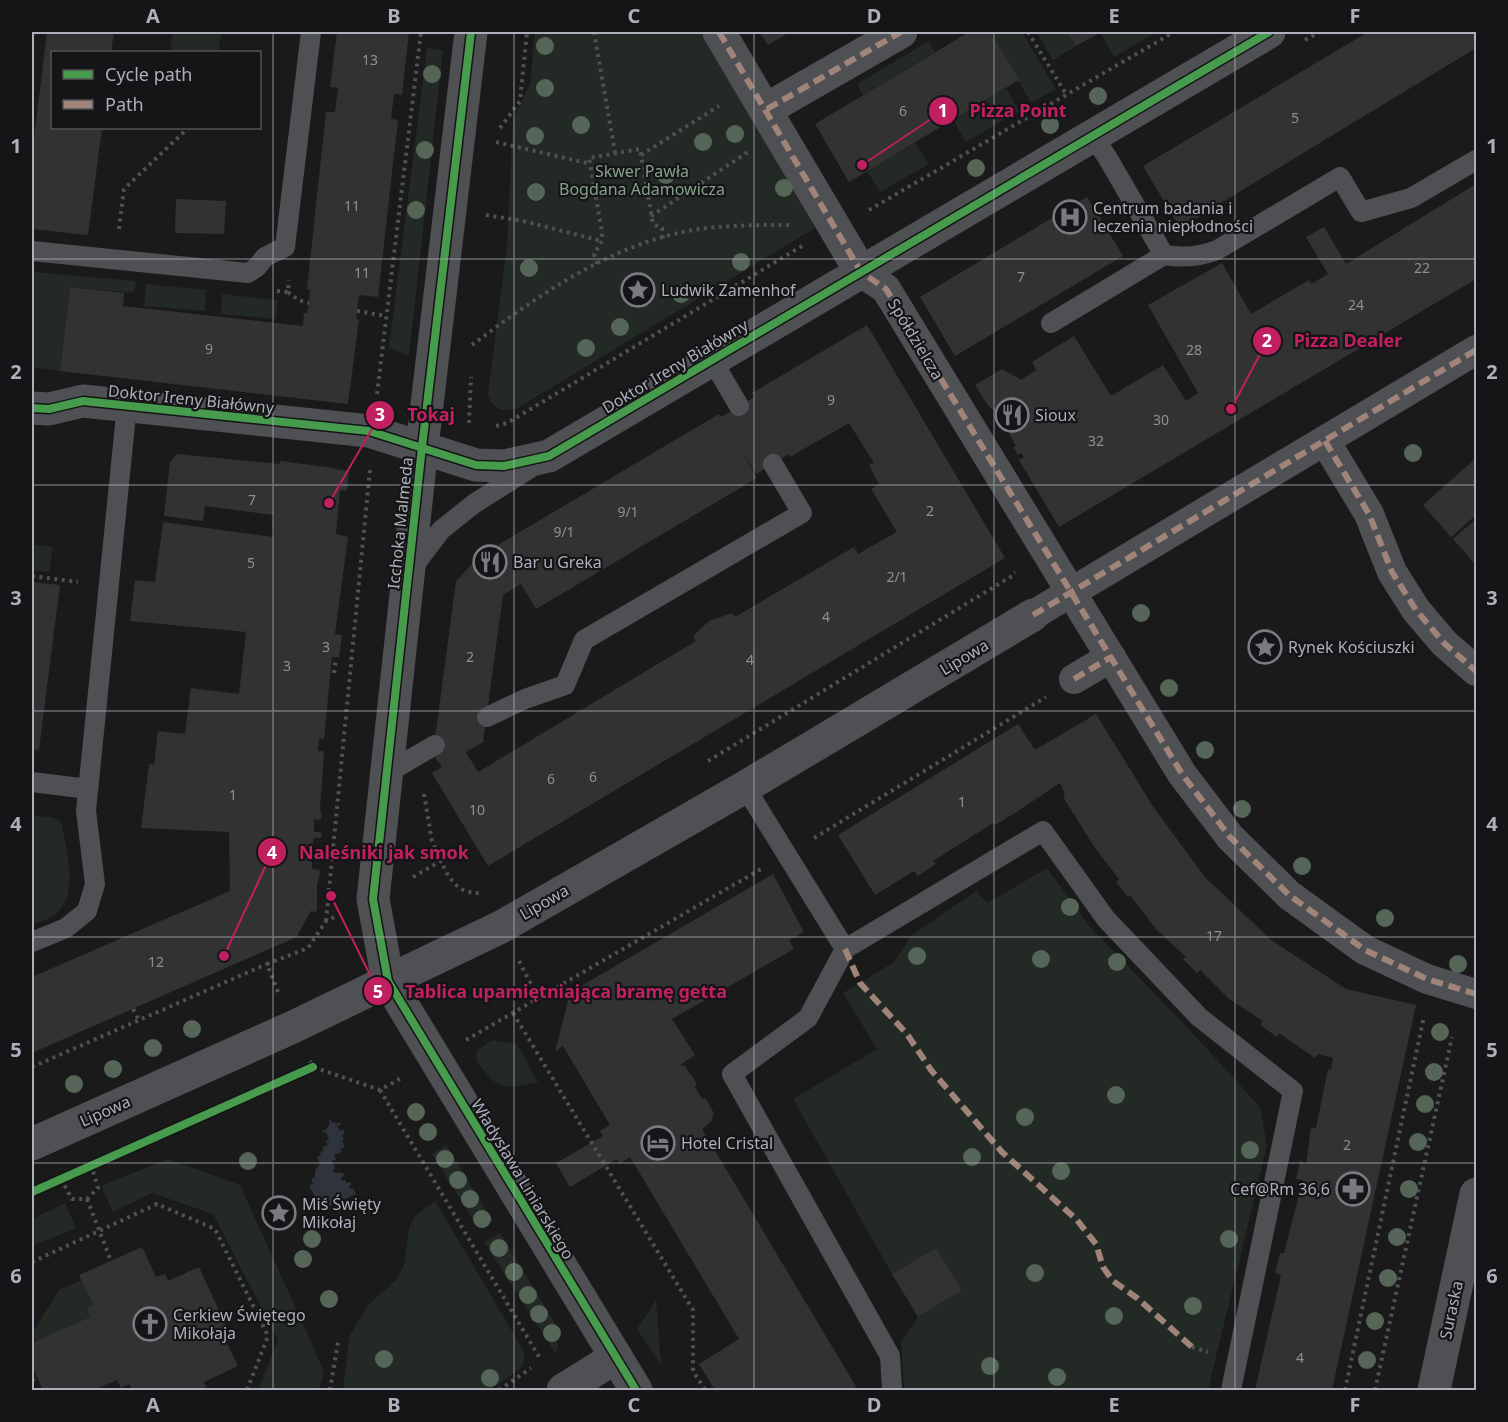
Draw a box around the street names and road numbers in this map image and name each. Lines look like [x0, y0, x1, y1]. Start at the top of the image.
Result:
street label: Spółdzielcza [883, 294, 949, 384]
street label: Doktor Ireny Białówny [598, 313, 753, 418]
street label: Doktor Ireny Białówny [107, 379, 276, 419]
street label: Icchoka Malmeda [382, 456, 418, 590]
street label: Lipowa [936, 634, 992, 680]
street label: Lipowa [515, 879, 573, 925]
street label: Lipowa [76, 1090, 134, 1132]
street label: Władysława Liniarskiego [466, 1095, 580, 1263]
street label: Suraska [1434, 1279, 1468, 1341]

